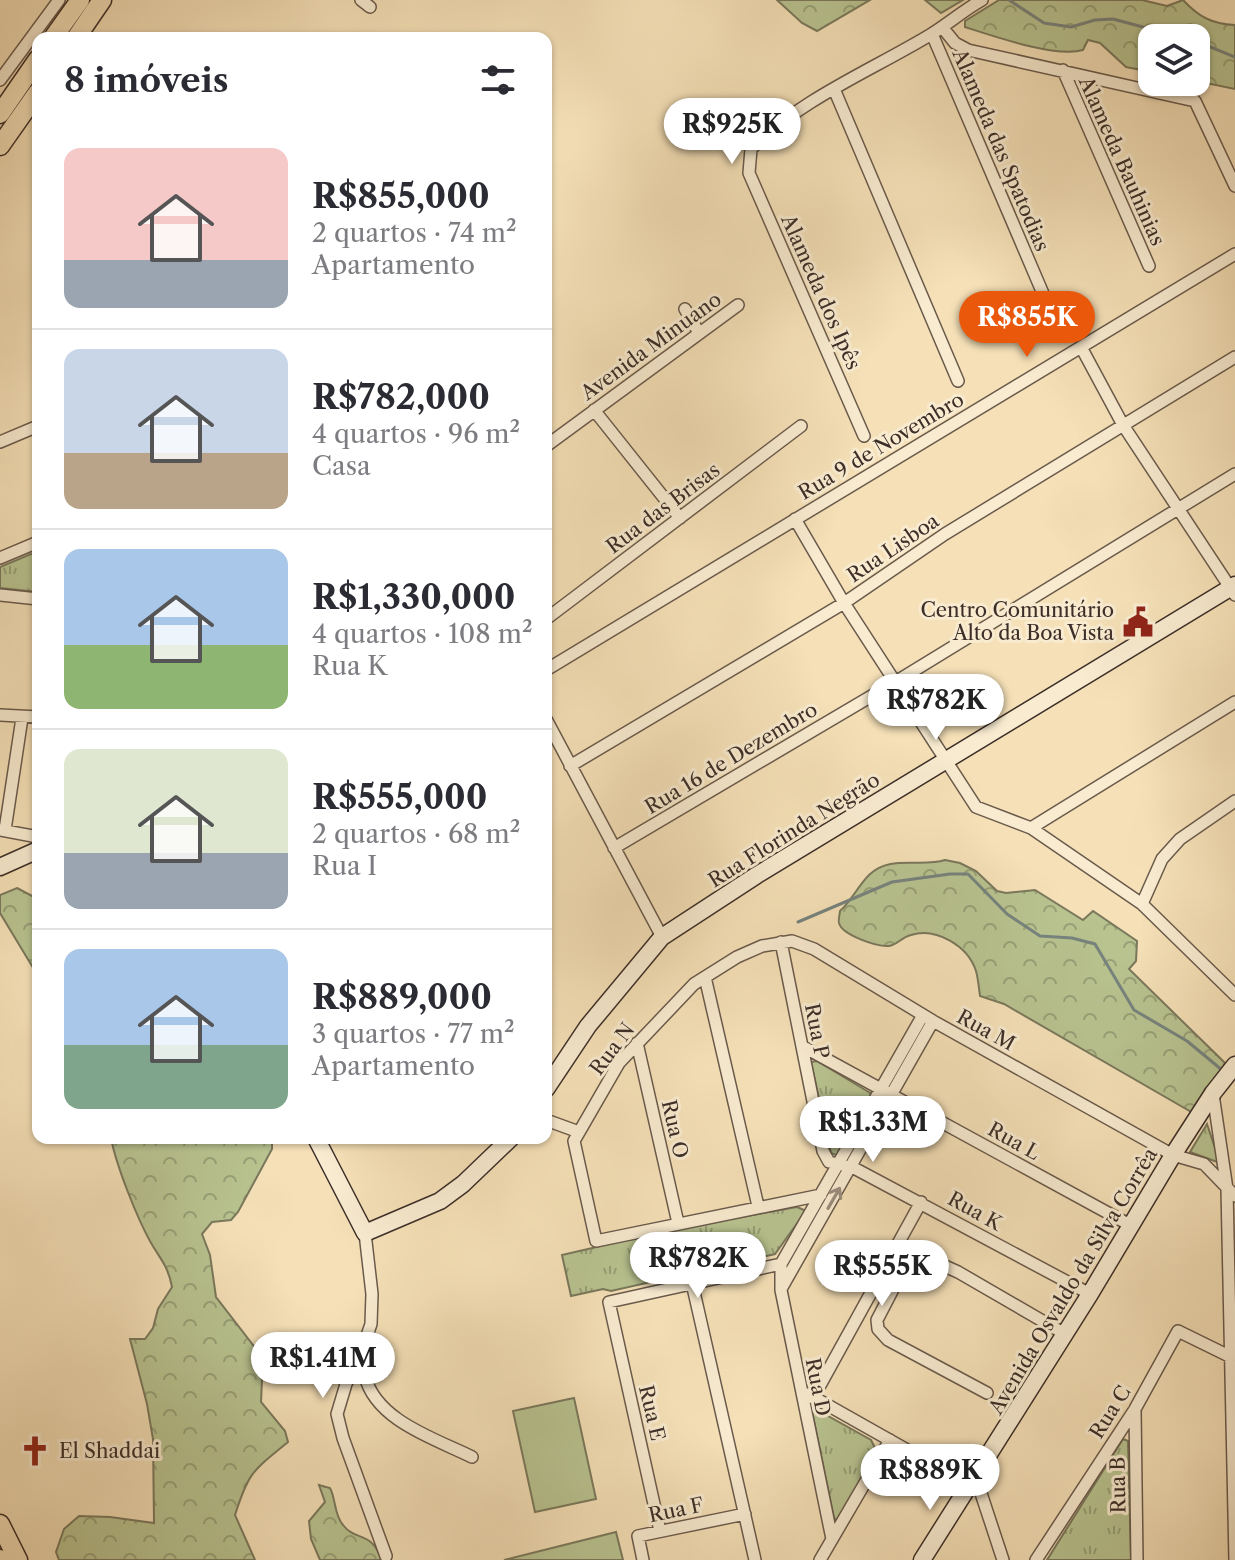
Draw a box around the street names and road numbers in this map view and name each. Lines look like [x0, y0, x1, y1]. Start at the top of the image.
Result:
street label: Alameda das Spatodias [947, 44, 1055, 255]
street label: Alameda Bauhinias [1074, 72, 1170, 249]
street label: Alameda dos Ipês [776, 210, 866, 373]
street label: Avenida Minuano [575, 287, 726, 406]
street label: Rua 9 de Novembro [794, 387, 968, 505]
street label: Rua das Brisas [602, 458, 724, 558]
street label: Rua Lisboa [843, 508, 944, 587]
street label: Rua 16 de Dezembro [640, 697, 822, 819]
street label: Rua Florinda Negrão [704, 767, 884, 893]
street label: Rua P [800, 1001, 834, 1061]
street label: Rua M [953, 1004, 1019, 1056]
street label: Rua N [585, 1018, 639, 1080]
street label: Rua O [657, 1097, 693, 1161]
street label: Rua L [984, 1117, 1044, 1165]
street label: Avenida Osvaldo da Silva Corrêa [983, 1143, 1163, 1420]
street label: Rua K [944, 1186, 1008, 1236]
street label: Rua D [801, 1356, 835, 1418]
street label: Rua C [1084, 1381, 1136, 1443]
street label: Rua E [634, 1383, 670, 1443]
street label: Rua B [1106, 1457, 1130, 1513]
street label: Rua F [646, 1492, 706, 1528]

